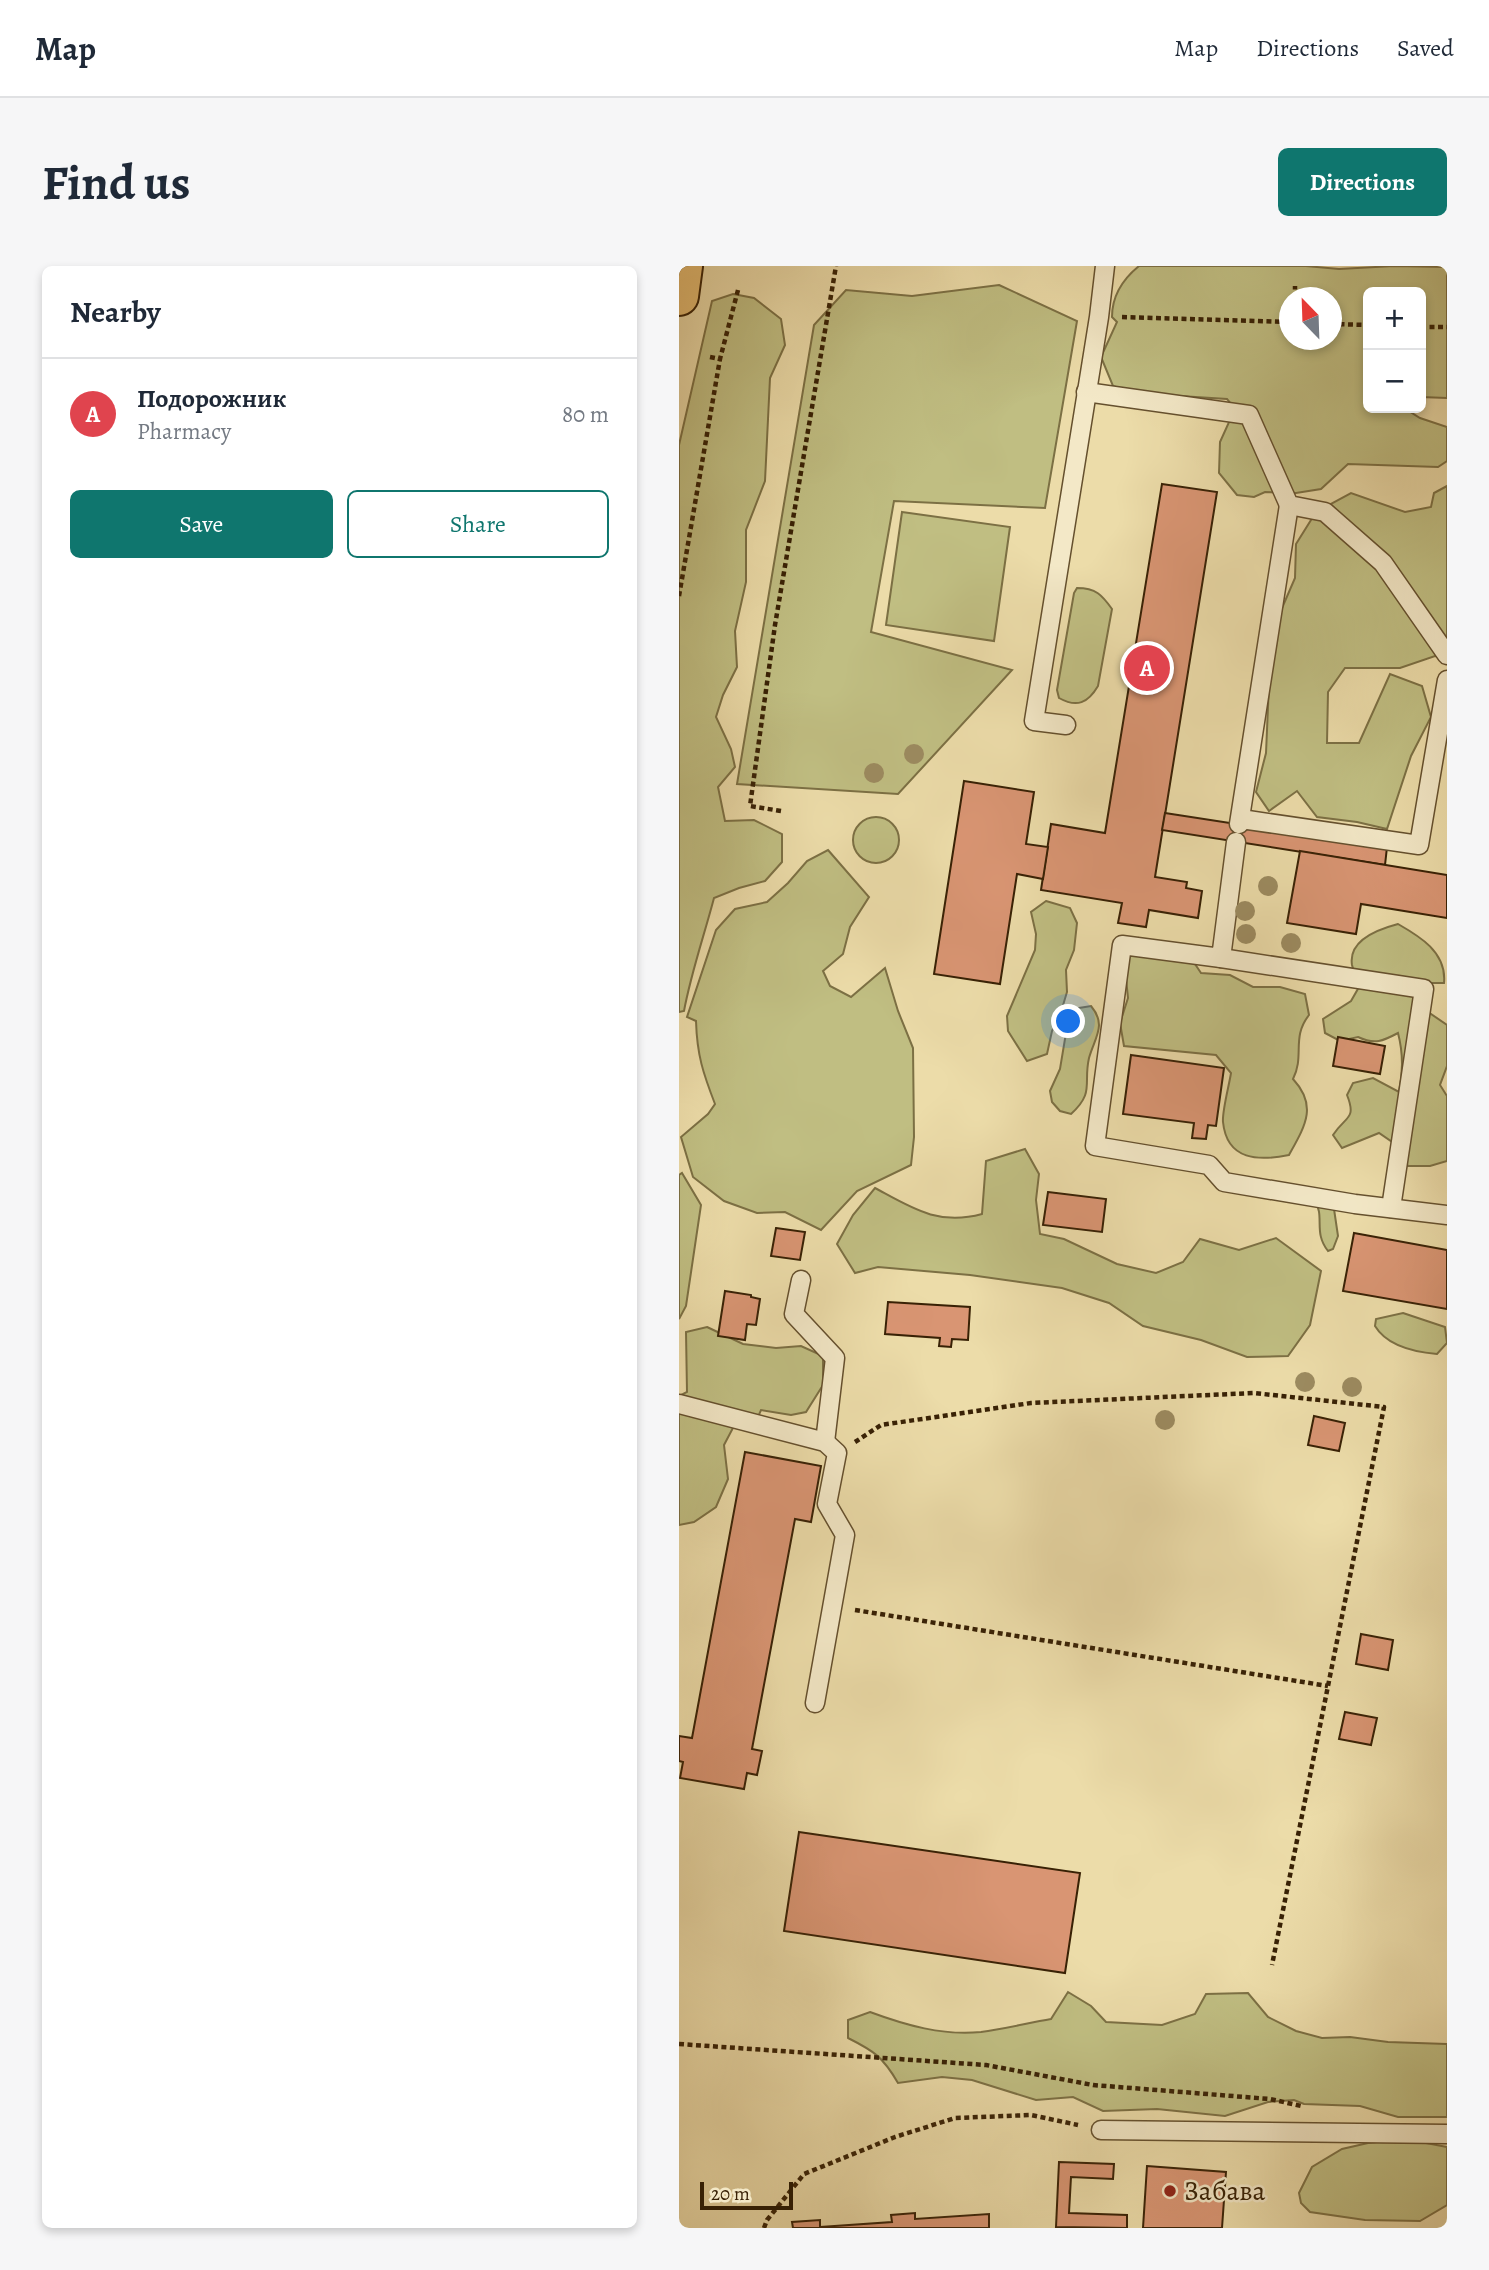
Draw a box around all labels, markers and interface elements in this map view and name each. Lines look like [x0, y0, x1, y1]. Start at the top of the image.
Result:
text: Map [35, 26, 96, 71]
text: Map [1174, 32, 1218, 64]
text: Directions [1256, 32, 1359, 64]
text: Saved [1397, 32, 1454, 64]
button: Directions [1278, 148, 1447, 216]
text: Find us [42, 149, 190, 216]
north arrow [1279, 287, 1342, 350]
map controls [1363, 287, 1426, 413]
button: + [1363, 287, 1426, 350]
text: Nearby [70, 292, 161, 332]
button: − [1363, 350, 1426, 413]
text: Подорожник [137, 381, 287, 416]
text: A [86, 399, 100, 430]
text: 80 m [562, 399, 609, 430]
text: Pharmacy [137, 416, 231, 447]
button: Save [70, 490, 333, 558]
button: Share [347, 490, 609, 558]
pin: A [1124, 642, 1170, 694]
your location [1051, 1004, 1085, 1038]
place label: Забава [1184, 2172, 1266, 2210]
scale bar [700, 2179, 793, 2211]
text: 20 m [711, 2181, 750, 2207]
marker: Забава [1162, 2183, 1178, 2199]

